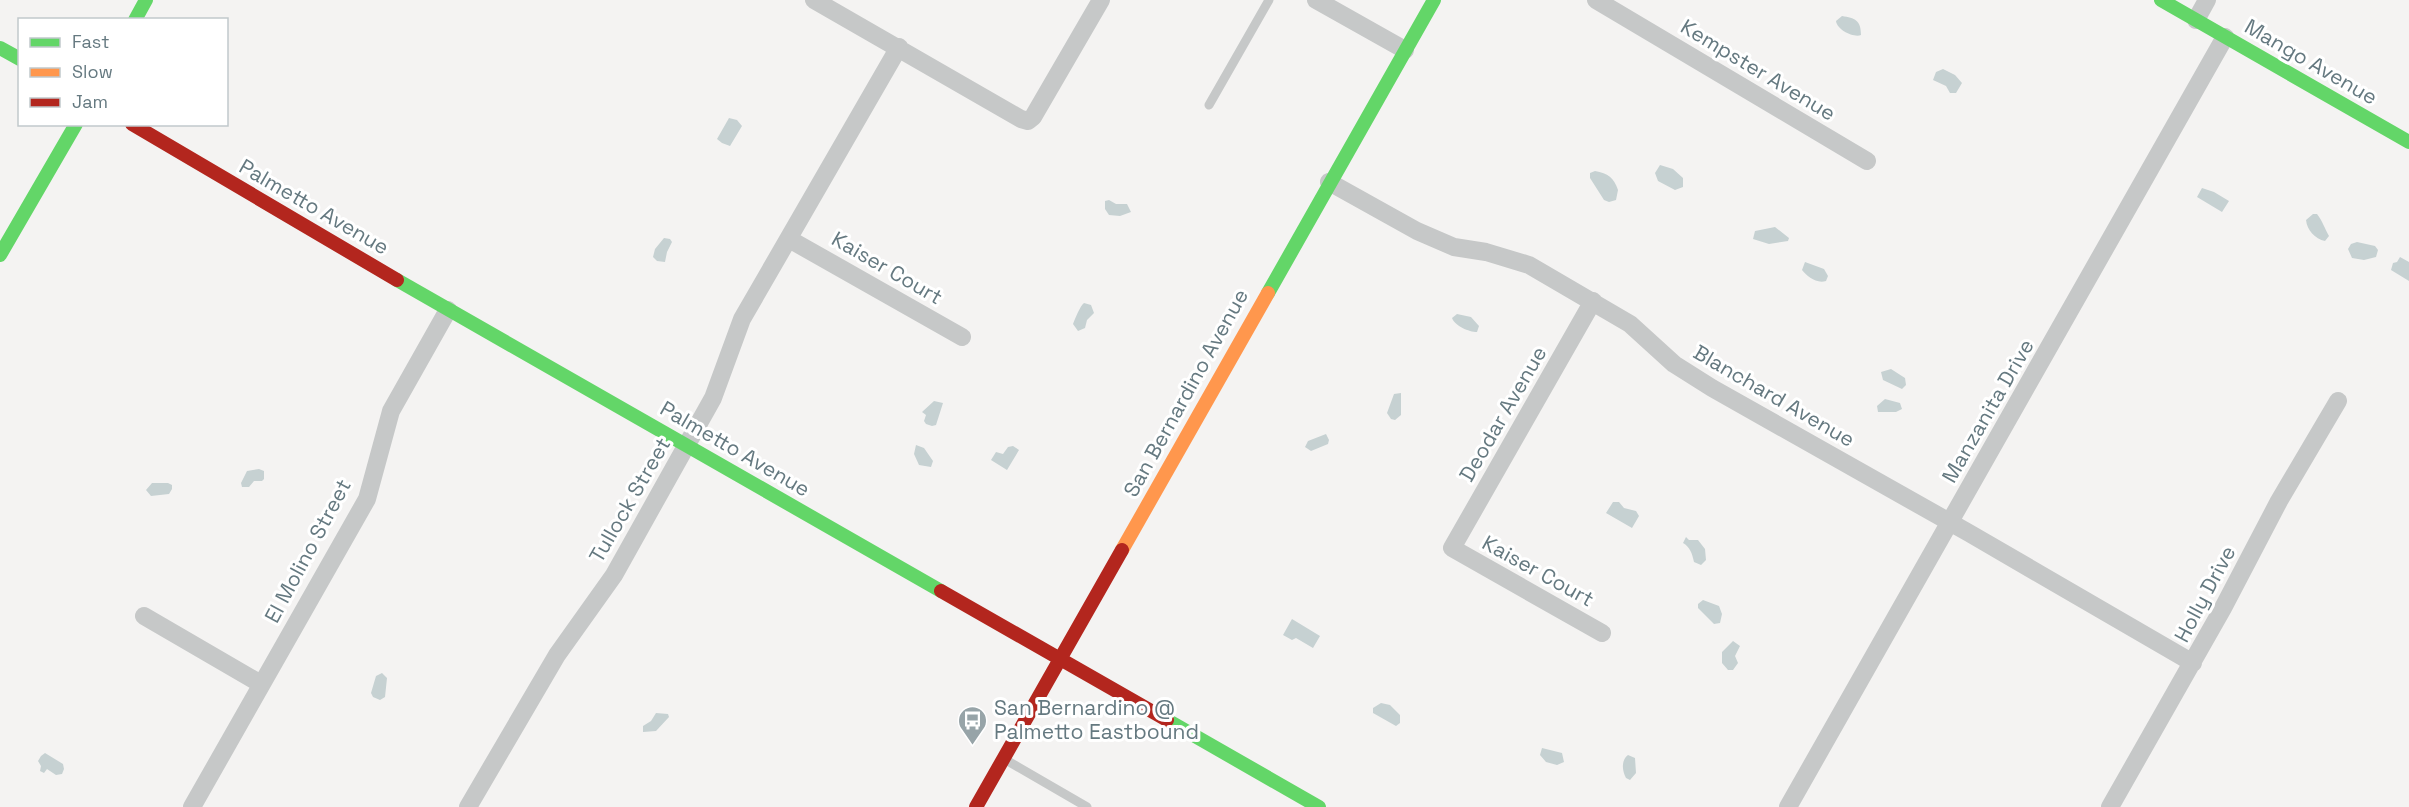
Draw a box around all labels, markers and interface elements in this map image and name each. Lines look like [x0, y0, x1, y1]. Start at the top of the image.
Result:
street label: Kempster Avenue [1676, 13, 1841, 127]
street label: Mango Avenue [2240, 13, 2382, 110]
legend [18, 18, 228, 126]
text: Fast [72, 30, 109, 53]
text: Slow [72, 60, 113, 83]
text: Jam [72, 90, 108, 113]
street label: Palmetto Avenue [234, 153, 394, 260]
street label: Kaiser Court [827, 225, 948, 310]
street label: San Bernardino Avenue [1117, 284, 1254, 502]
street label: Manzanita Drive [1936, 334, 2040, 487]
street label: Blanchard Avenue [1689, 338, 1860, 453]
street label: Deodar Avenue [1453, 341, 1552, 486]
street label: Palmetto Avenue [655, 395, 815, 502]
street label: Tullock Street [583, 432, 676, 567]
street label: El Molino Street [258, 474, 357, 627]
street label: Kaiser Court [1478, 529, 1599, 612]
street label: Holly Drive [2168, 541, 2241, 647]
place label: San Bernardino @ Palmetto Eastbound [994, 694, 1199, 745]
bus stop icon: San Bernardino @ Palmetto Eastbound [957, 704, 989, 746]

